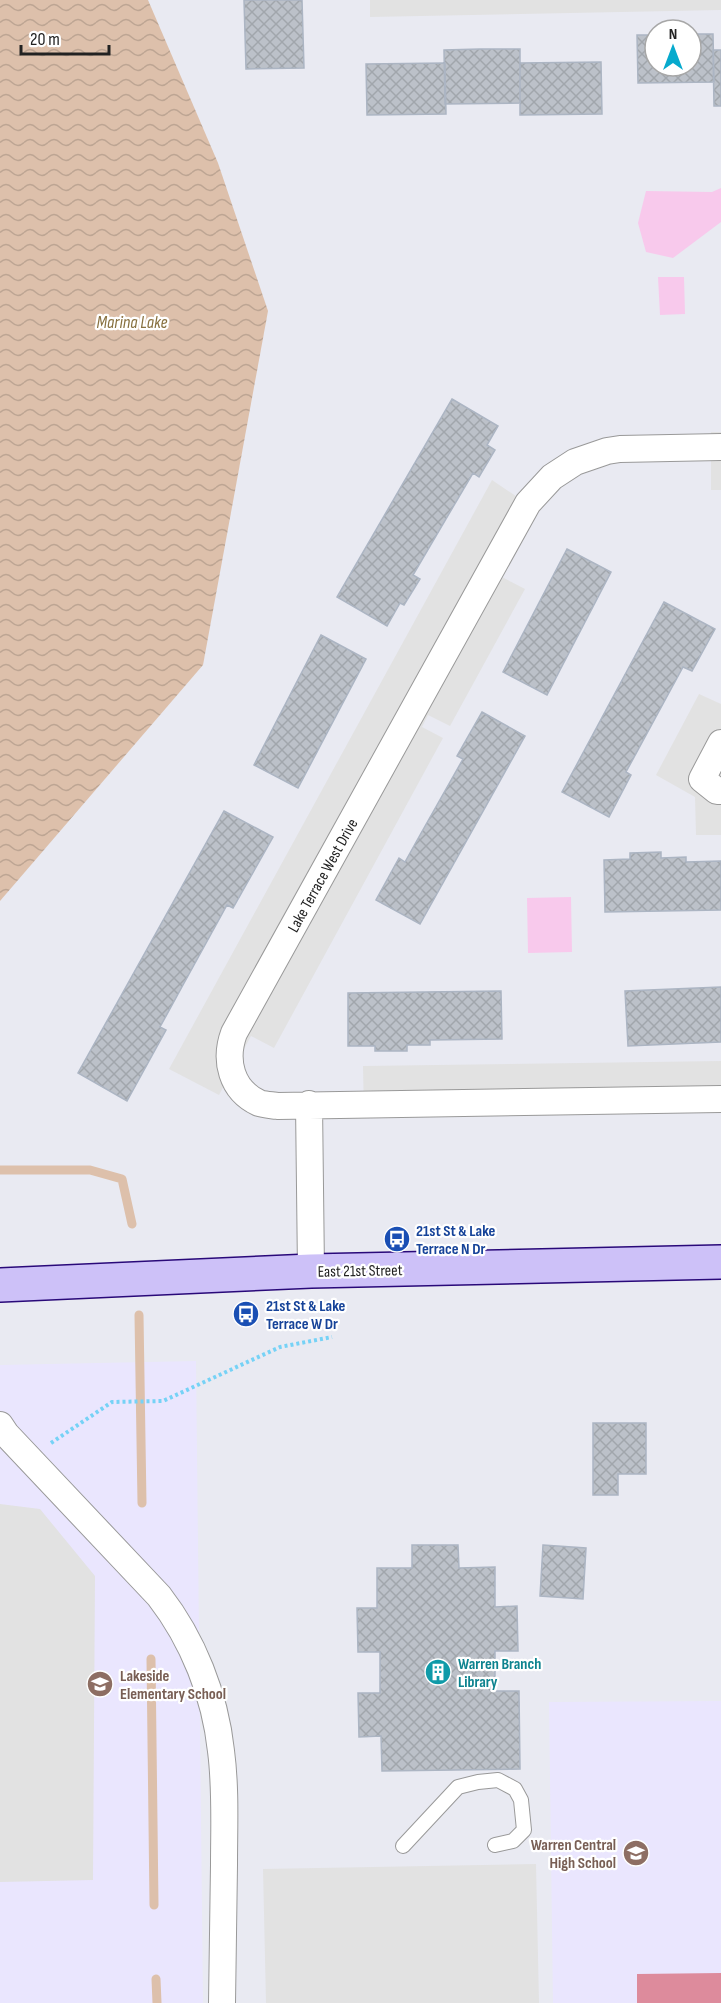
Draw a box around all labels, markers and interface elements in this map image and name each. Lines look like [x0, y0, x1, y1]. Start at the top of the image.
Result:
scale bar [21, 18, 110, 56]
north arrow [643, 18, 703, 78]
text: N [669, 25, 677, 44]
text: 20 m [30, 29, 60, 50]
water label: Marina Lake [97, 312, 167, 333]
street label: Lake Terrace West Drive [284, 816, 362, 936]
place label: 21st St & Lake Terrace N Dr [416, 1222, 496, 1259]
bus stop icon: 21st St & Lake Terrace N Dr [382, 1224, 412, 1254]
street label: East 21st Street [317, 1261, 403, 1282]
place label: 21st St & Lake Terrace W Dr [266, 1297, 346, 1334]
bus stop icon: 21st St & Lake Terrace W Dr [231, 1299, 261, 1329]
place label: Warren Branch Library [458, 1655, 541, 1692]
building icon: Warren Branch Library [423, 1657, 453, 1687]
place label: Lakeside Elementary School [120, 1667, 226, 1704]
school or university icon: Lakeside Elementary School [85, 1669, 115, 1699]
place label: Warren Central High School [531, 1836, 616, 1873]
school or university icon: Warren Central High School [621, 1838, 651, 1868]

